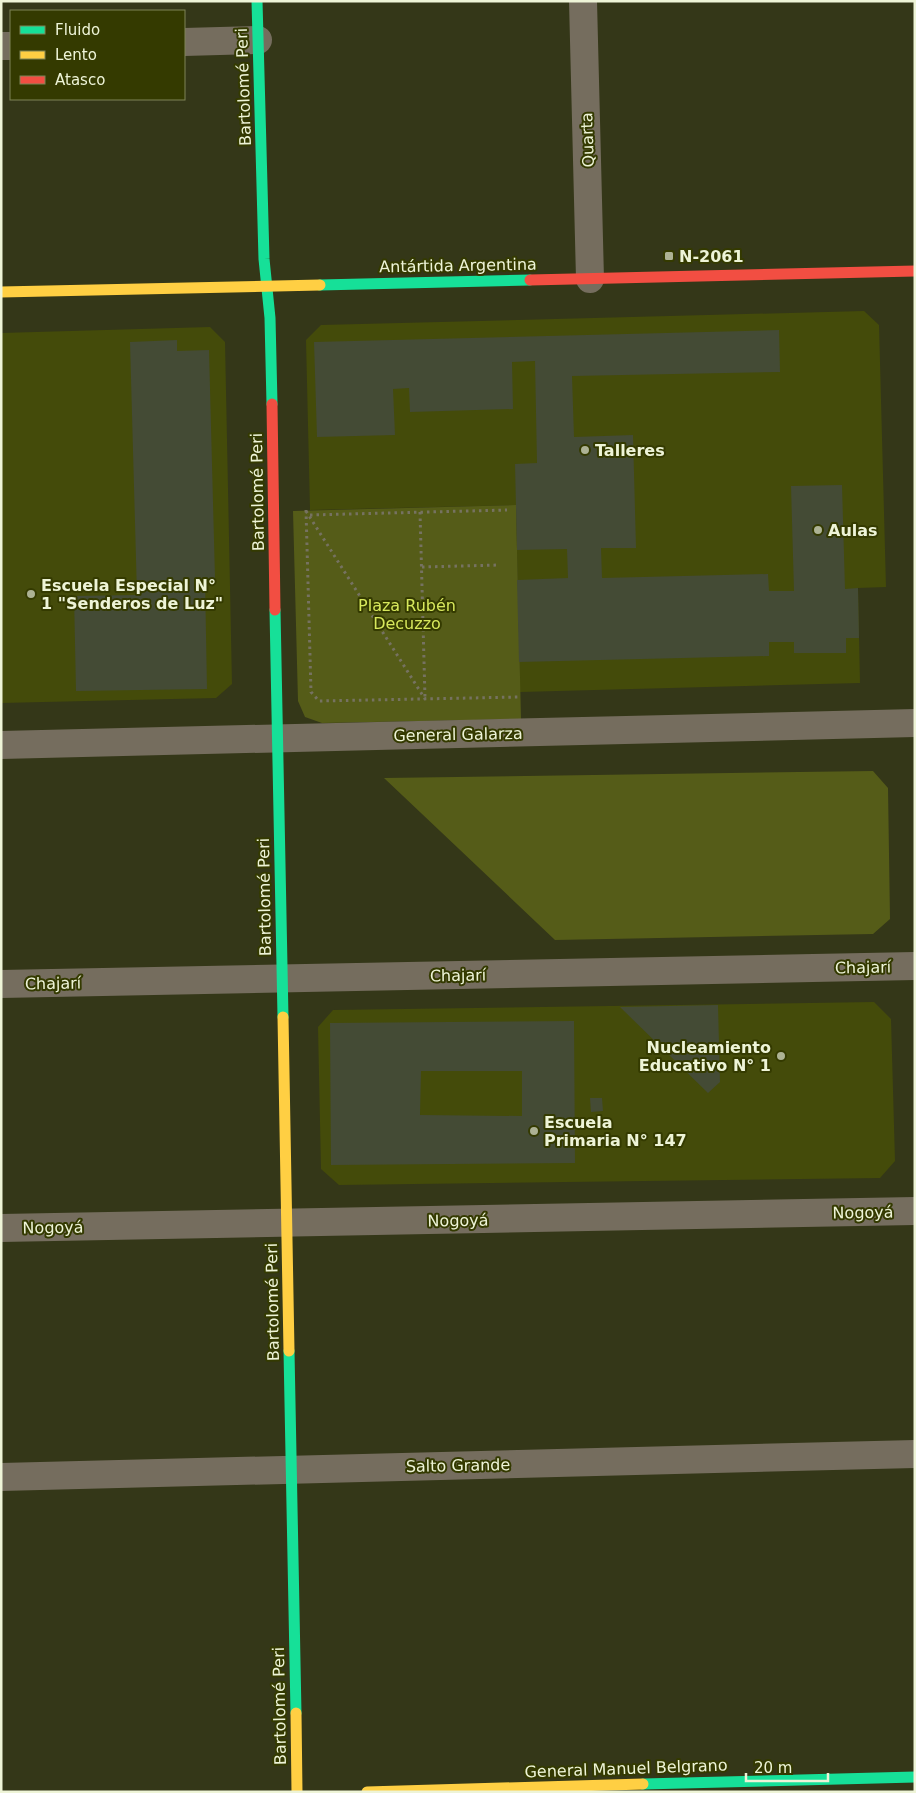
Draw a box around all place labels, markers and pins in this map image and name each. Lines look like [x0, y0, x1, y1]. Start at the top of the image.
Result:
place label: N-2061 [679, 247, 744, 266]
marker: N-2061 [663, 250, 675, 262]
place label: Talleres [595, 441, 665, 460]
marker: Talleres [579, 444, 591, 456]
place label: Aulas [828, 521, 878, 540]
marker: Aulas [812, 524, 824, 536]
place label: Escuela Especial N° 1 "Senderos de Luz" [41, 576, 223, 613]
marker: Escuela Especial N° 1 "Senderos de Luz" [25, 588, 37, 600]
place label: Nucleamiento Educativo N° 1 [639, 1038, 771, 1075]
marker: Nucleamiento Educativo N° 1 [775, 1050, 787, 1062]
place label: Escuela Primaria N° 147 [544, 1113, 687, 1150]
marker: Escuela Primaria N° 147 [528, 1125, 540, 1137]

